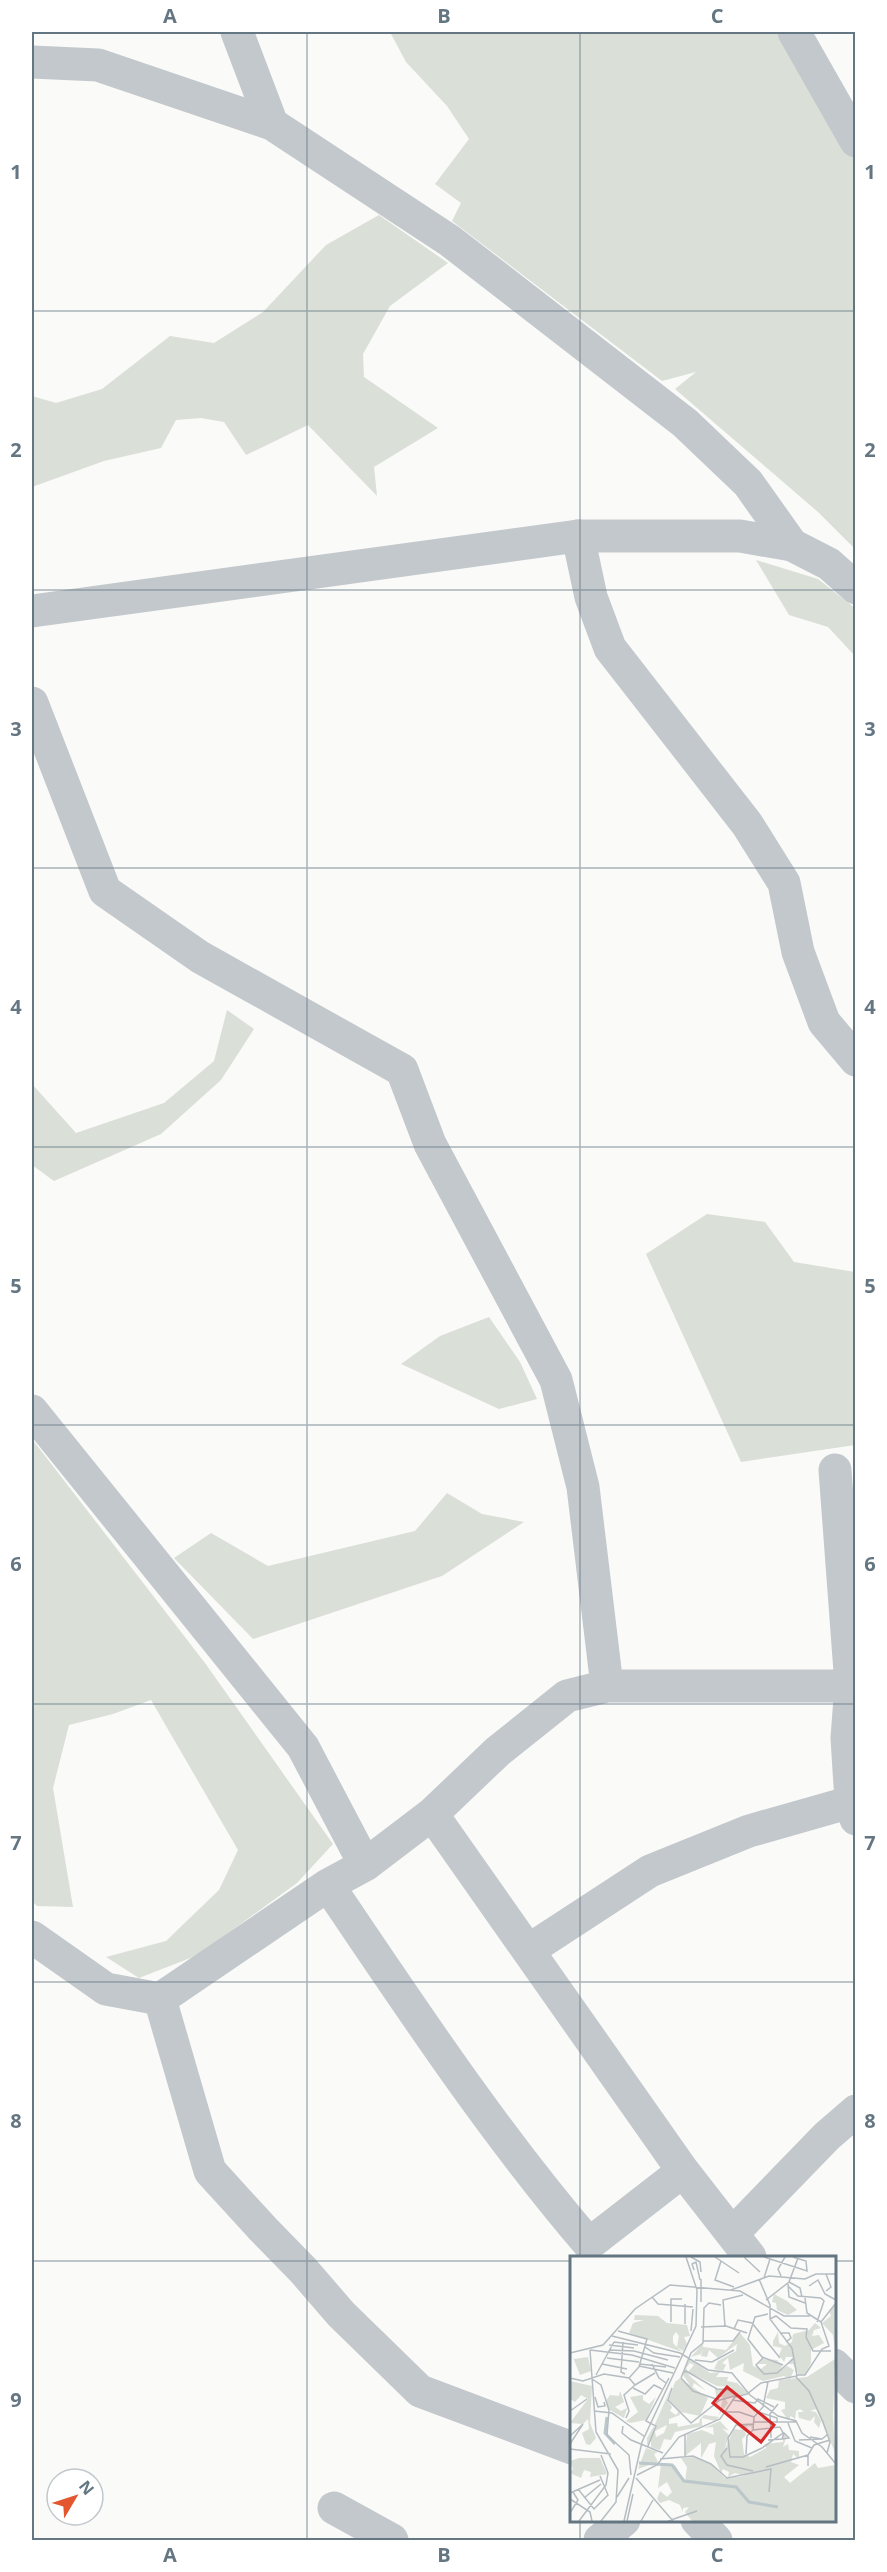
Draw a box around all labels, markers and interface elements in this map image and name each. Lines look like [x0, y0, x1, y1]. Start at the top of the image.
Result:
text: A [163, 2, 177, 29]
text: B [437, 2, 451, 29]
text: C [711, 2, 724, 29]
text: 1 [10, 158, 22, 185]
text: 1 [864, 158, 876, 185]
text: 2 [10, 436, 22, 463]
text: 2 [864, 436, 876, 463]
text: 3 [10, 715, 22, 742]
text: 3 [864, 715, 876, 742]
text: 4 [10, 993, 22, 1020]
text: 4 [864, 993, 876, 1020]
text: 5 [10, 1272, 22, 1299]
text: 5 [864, 1272, 876, 1299]
text: 6 [10, 1550, 22, 1577]
text: 6 [864, 1550, 876, 1577]
text: 7 [10, 1829, 22, 1856]
text: 7 [864, 1829, 876, 1856]
text: 8 [10, 2107, 22, 2134]
text: 8 [864, 2107, 876, 2134]
inset map [570, 2256, 836, 2521]
text: 9 [10, 2386, 22, 2413]
text: 9 [864, 2386, 876, 2413]
north arrow [45, 2467, 105, 2527]
text: N [74, 2476, 99, 2500]
text: A [163, 2541, 177, 2568]
text: B [437, 2541, 451, 2568]
text: C [711, 2541, 724, 2568]

